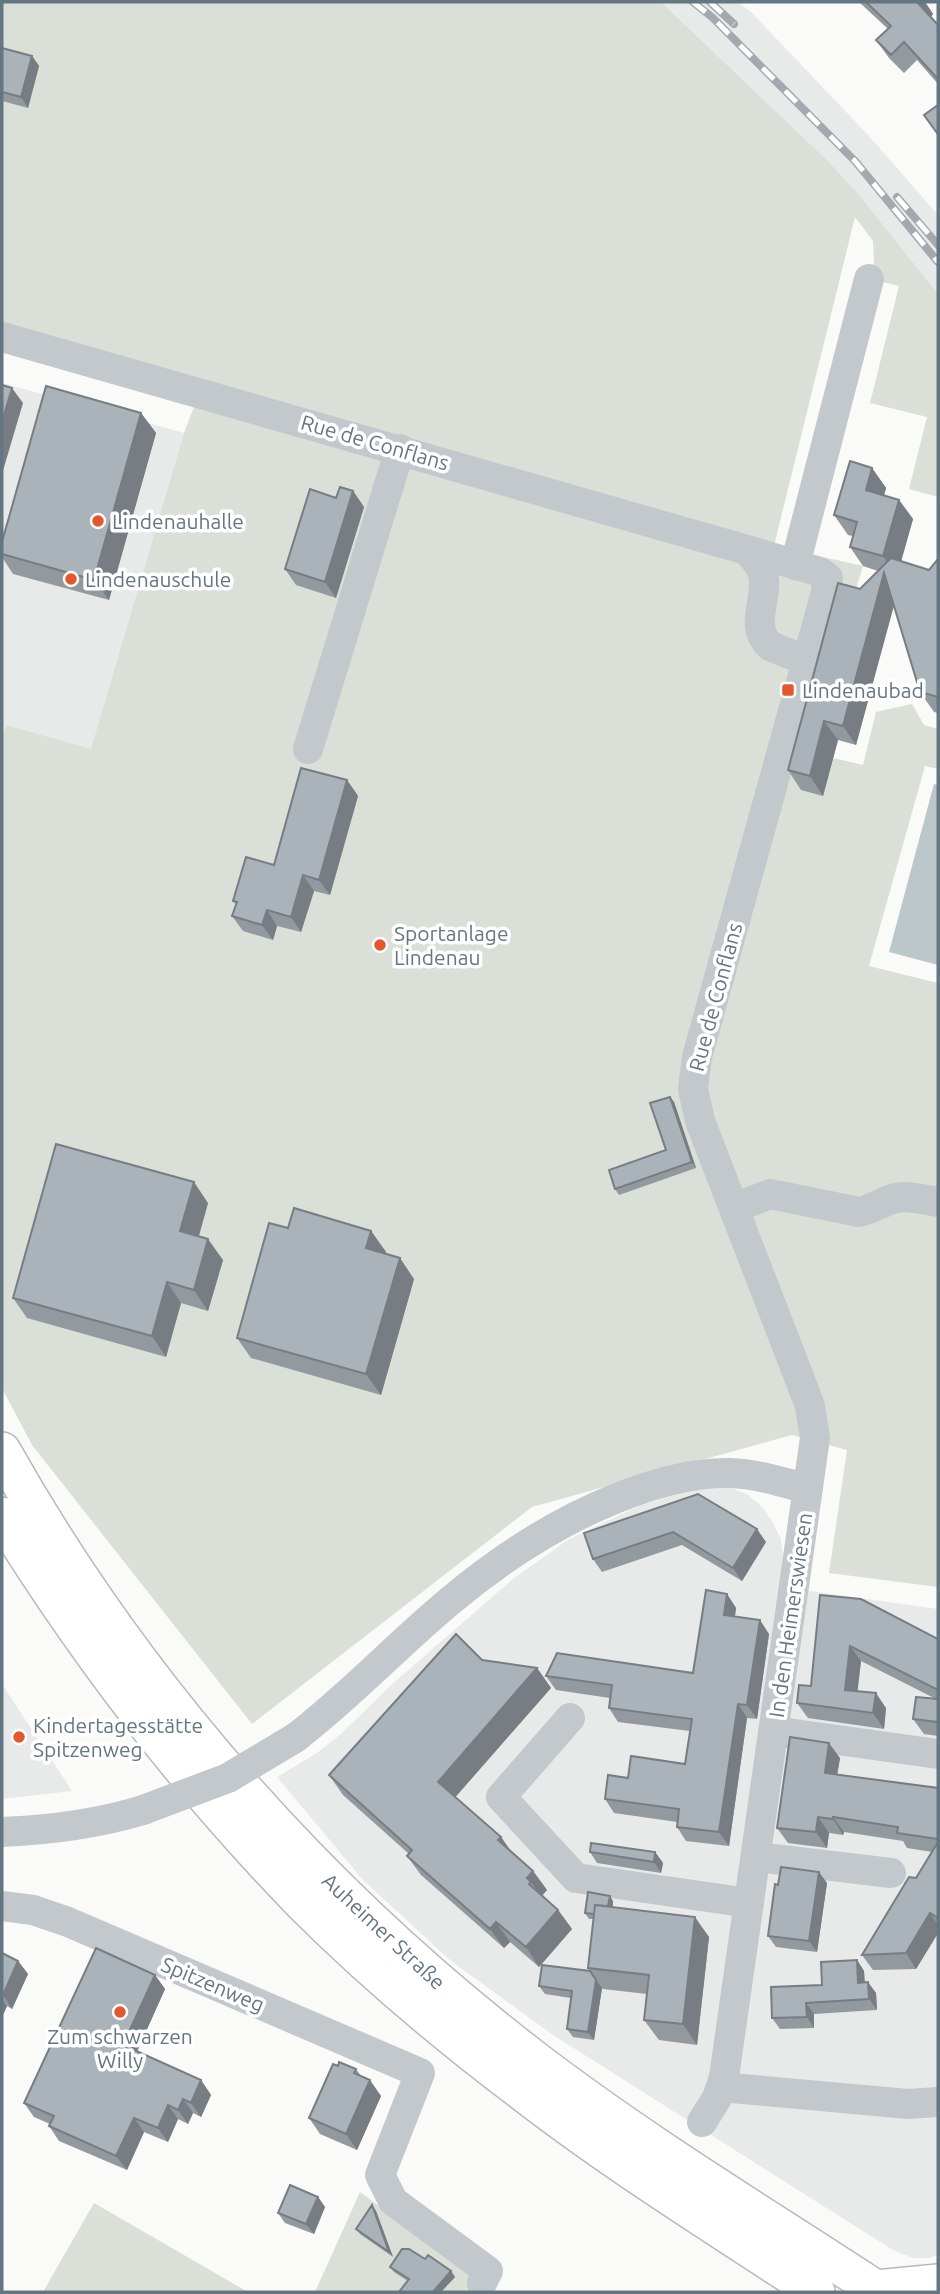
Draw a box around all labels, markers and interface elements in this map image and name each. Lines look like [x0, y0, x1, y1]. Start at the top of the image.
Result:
street label: Rue de Conflans [298, 409, 452, 475]
place label: Lindenauhalle [112, 509, 244, 533]
marker: Lindenauhalle [90, 513, 106, 529]
place label: Lindenauschule [85, 567, 231, 591]
marker: Lindenauschule [63, 571, 79, 587]
place label: Lindenaubad [802, 678, 924, 702]
marker: Lindenaubad [780, 682, 796, 698]
street label: Rue de Conflans [684, 920, 746, 1074]
place label: Sportanlage Lindenau [394, 921, 509, 969]
marker: Sportanlage Lindenau [372, 937, 388, 953]
street label: In den Heimerswiesen [764, 1511, 816, 1719]
place label: Kindertagesstätte Spitzenweg [33, 1713, 203, 1761]
marker: Kindertagesstätte Spitzenweg [11, 1729, 27, 1745]
street label: Auheimer Straße [318, 1868, 450, 1994]
street label: Spitzenweg [158, 1952, 268, 2016]
marker: Zum schwarzen Willy [112, 2004, 128, 2020]
place label: Zum schwarzen Willy [47, 2024, 193, 2072]

